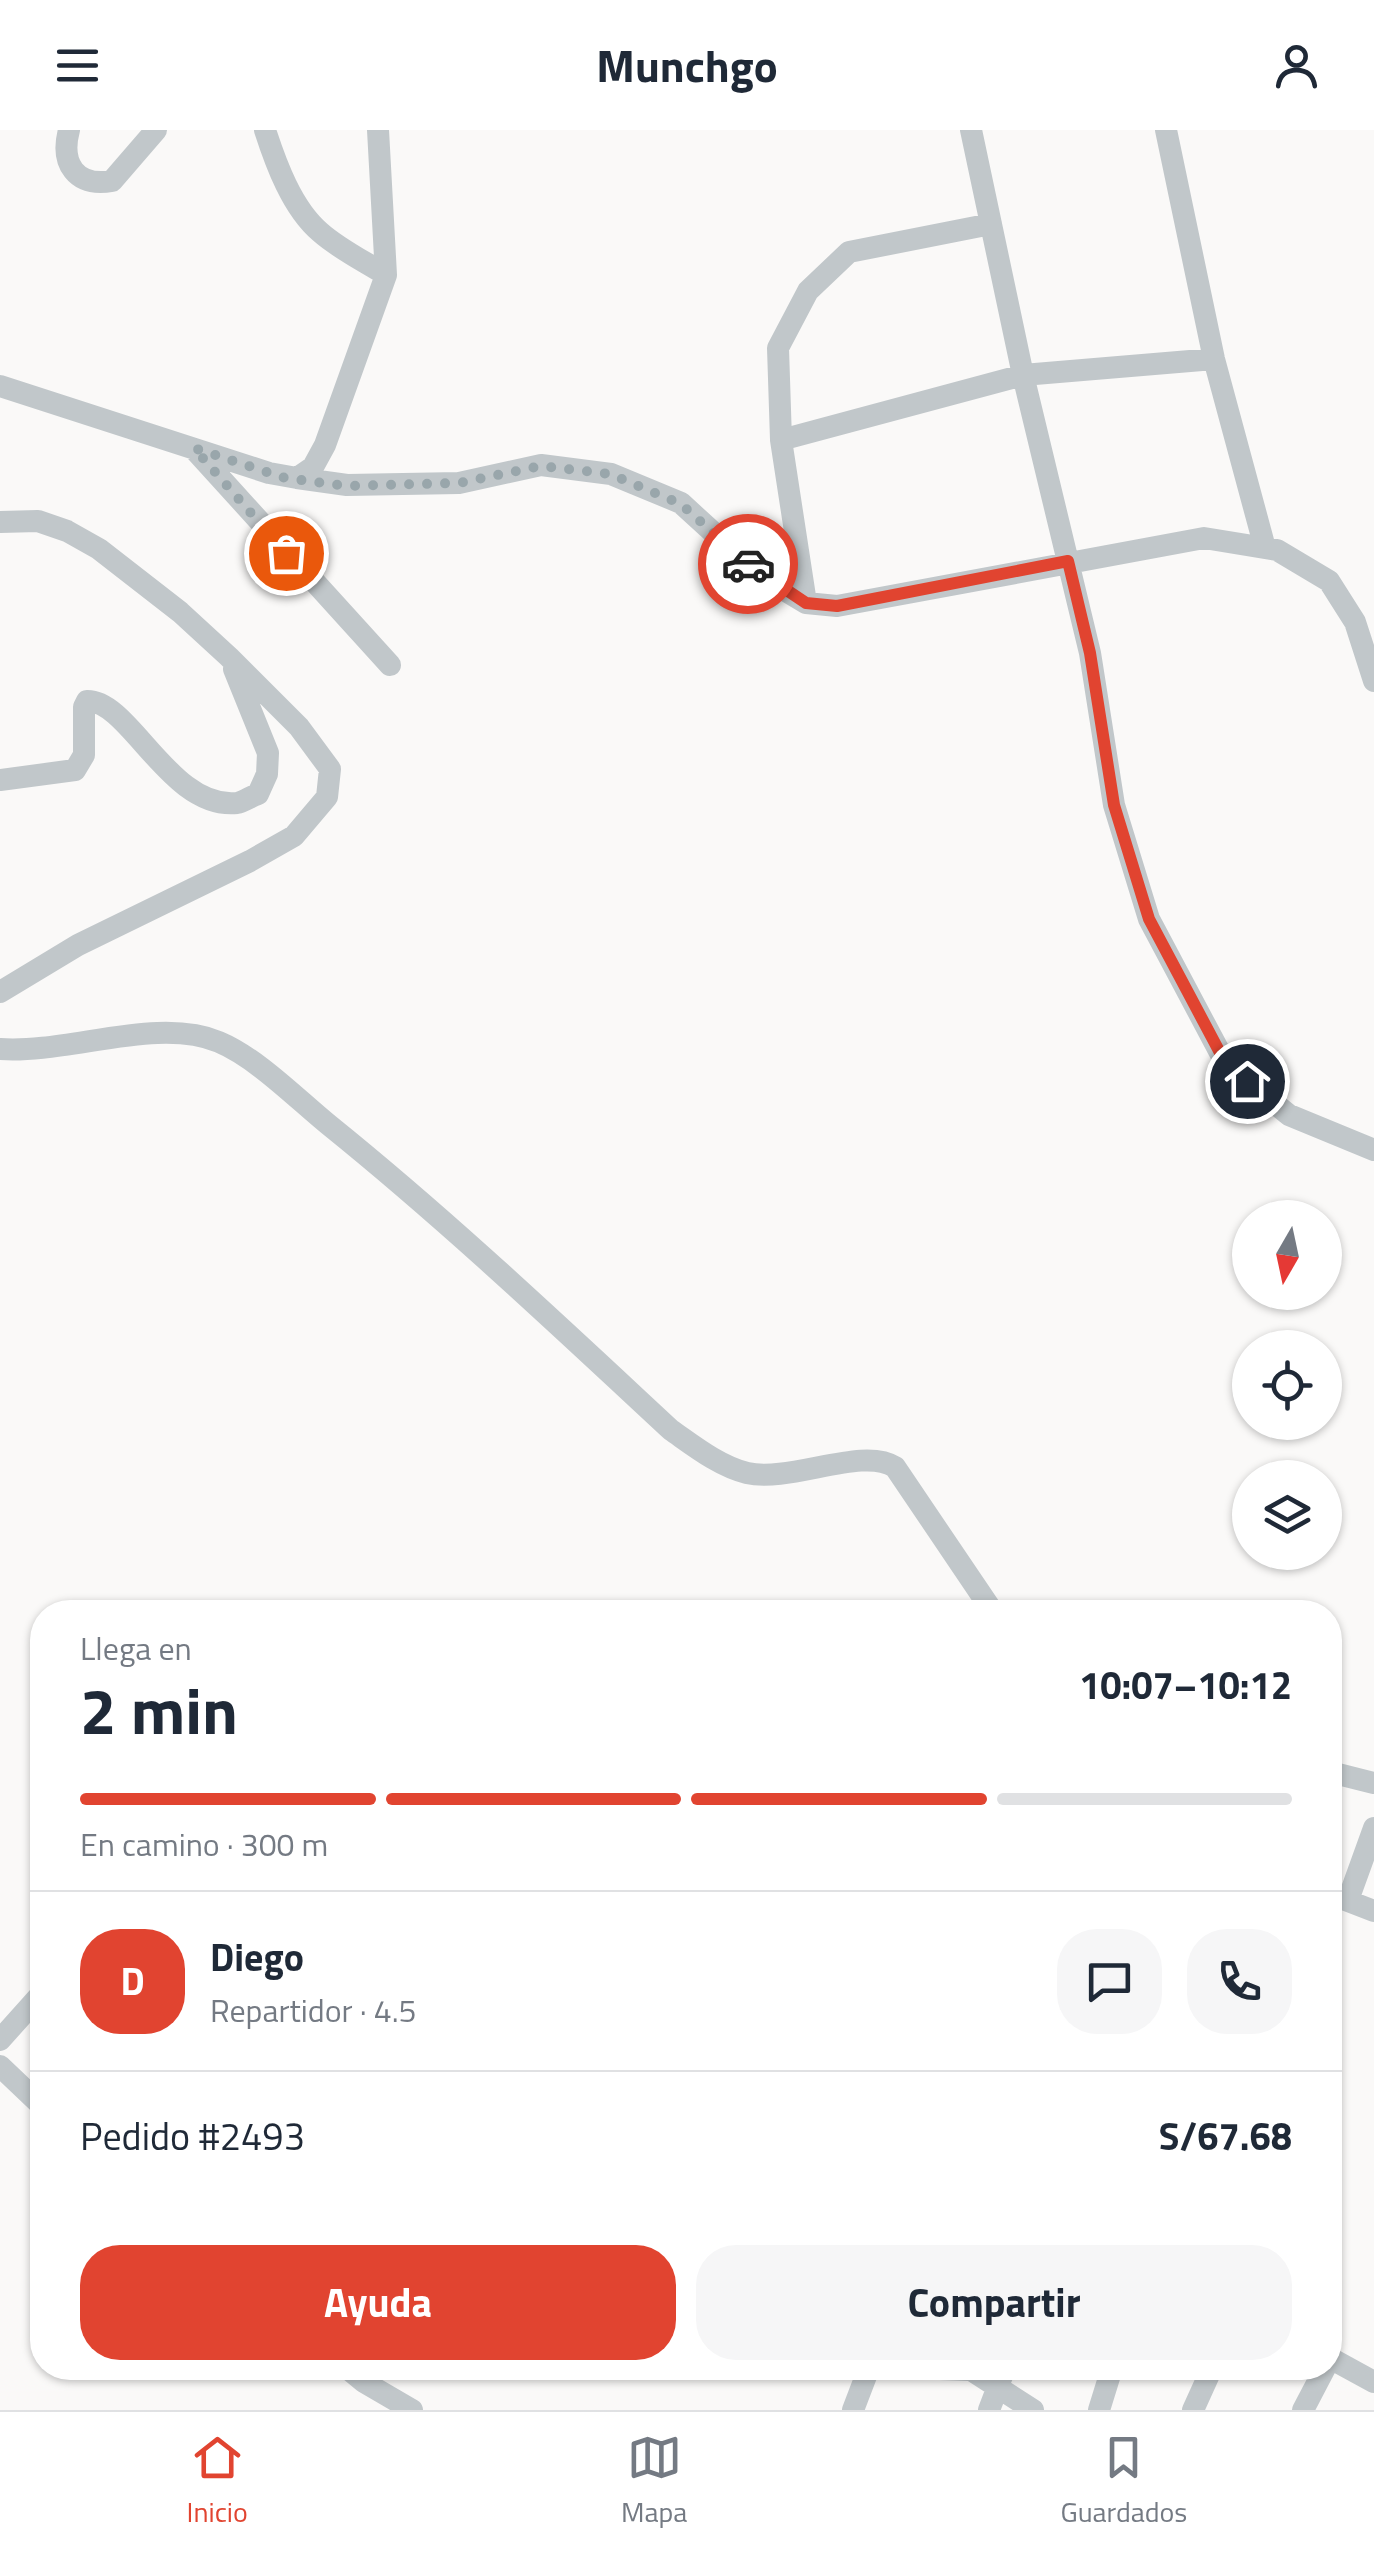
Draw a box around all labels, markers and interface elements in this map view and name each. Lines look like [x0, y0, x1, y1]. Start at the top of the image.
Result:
text: Munchgo [596, 31, 778, 99]
icon: menu [50, 38, 105, 93]
icon: person [1269, 38, 1324, 93]
pin [244, 511, 329, 596]
courier [698, 514, 798, 614]
icon: bag [259, 526, 314, 581]
icon: car [721, 537, 776, 592]
pin [1205, 1039, 1290, 1124]
icon: home [1220, 1054, 1275, 1109]
north arrow [1232, 1200, 1342, 1310]
map controls [1232, 1200, 1342, 1570]
button: locate [1232, 1330, 1342, 1440]
button: layers [1232, 1460, 1342, 1570]
text: Llega en [80, 1624, 192, 1672]
text: 10:07–10:12 [1079, 1656, 1292, 1714]
text: 2 min [80, 1660, 238, 1759]
text: En camino · 300 m [80, 1820, 328, 1868]
text: Diego [210, 1928, 304, 1986]
button: chat [1057, 1929, 1162, 2034]
button: phone [1187, 1929, 1292, 2034]
text: D [120, 1952, 145, 2010]
text: Repartidor · 4.5 [210, 1986, 416, 2034]
text: Pedido #2493 [80, 2107, 305, 2165]
text: S/67.68 [1159, 2107, 1292, 2165]
button: Ayuda [80, 2245, 676, 2360]
button: Compartir [696, 2245, 1292, 2360]
tab: Inicio [187, 2430, 248, 2533]
tab: Mapa [621, 2430, 687, 2533]
tab: Guardados [1060, 2430, 1187, 2533]

